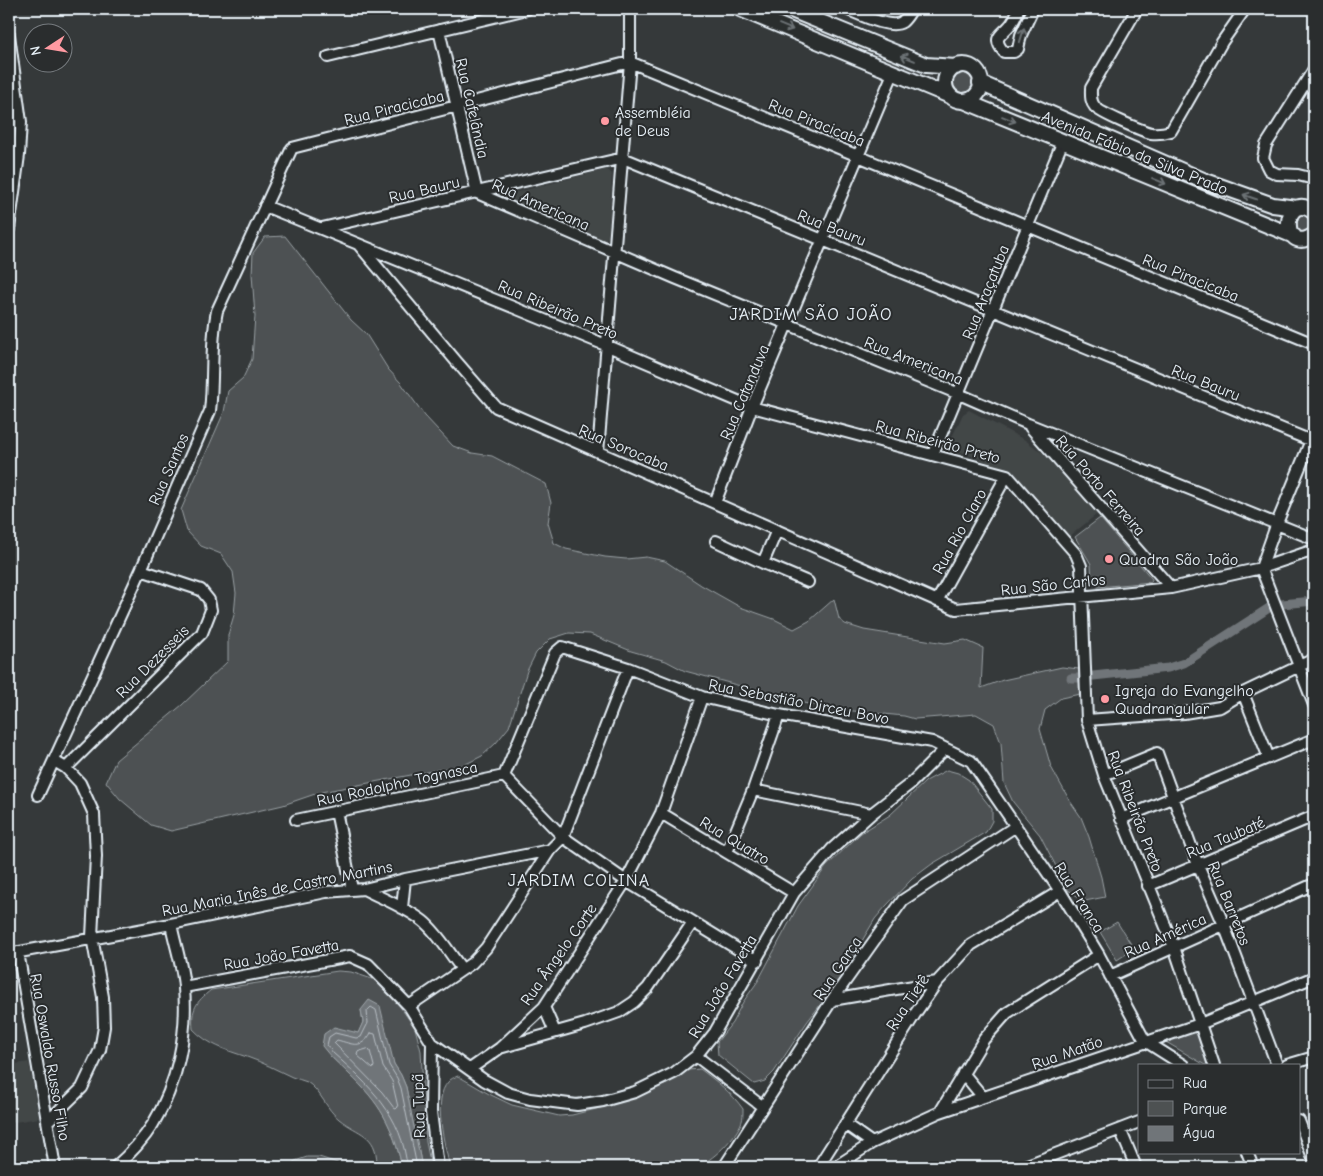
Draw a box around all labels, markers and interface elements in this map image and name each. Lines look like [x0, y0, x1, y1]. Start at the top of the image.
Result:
north arrow [22, 22, 72, 72]
one-way arrow [778, 23, 793, 32]
one-way arrow [1018, 28, 1028, 44]
text: N [27, 44, 45, 57]
one-way arrow [901, 53, 917, 62]
street label: Rua Cafelândia [452, 56, 492, 160]
street label: Rua Piracicaba [342, 87, 446, 129]
street label: Rua Piracicaba [766, 95, 867, 150]
place label: Assembléia de Deus [615, 104, 691, 140]
street label: Avenida Fábio da Silva Prado [1039, 107, 1230, 199]
marker: Assembléia de Deus [599, 115, 611, 127]
one-way arrow [1001, 115, 1016, 124]
street label: Rua Bauru [387, 173, 461, 207]
street label: Rua Americana [489, 175, 592, 234]
one-way arrow [1151, 176, 1166, 186]
one-way arrow [1243, 192, 1259, 201]
street label: Rua Bauru [795, 206, 868, 250]
street label: Rua Araçatuba [959, 242, 1013, 342]
street label: Rua Piracicaba [1140, 250, 1241, 305]
street label: Rua Ribeirão Preto [495, 277, 620, 343]
district label: JARDIM SÃO JOÃO [729, 304, 893, 325]
street label: Rua Americana [862, 333, 966, 389]
street label: Rua Catanduva [717, 342, 773, 443]
street label: Rua Bauru [1169, 361, 1242, 405]
street label: Rua Ribeirão Preto [873, 417, 1002, 467]
street label: Rua Sorocaba [576, 421, 671, 475]
street label: Rua Santos [145, 431, 193, 508]
street label: Rua Porto Ferreira [1052, 432, 1149, 539]
street label: Rua Rio Claro [929, 486, 991, 577]
place label: Quadra São João [1119, 551, 1238, 569]
marker: Quadra São João [1103, 553, 1115, 565]
street label: Rua São Carlos [1000, 571, 1107, 599]
street label: Rua Dezesseis [113, 621, 193, 702]
street label: Rua Sebastião Dirceu Bovo [707, 676, 891, 728]
place label: Igreja do Evangelho Quadrangular [1115, 682, 1254, 718]
marker: Igreja do Evangelho Quadrangular [1099, 693, 1111, 705]
street label: Rua Ribeirão Preto [1104, 748, 1166, 874]
street label: Rua Rodolpho Tognasca [315, 758, 479, 810]
street label: Rua Quatro [696, 813, 773, 869]
street label: Rua Taubaté [1183, 813, 1267, 863]
street label: Rua Maria Inês de Castro Martins [160, 858, 394, 920]
street label: Rua Franca [1050, 859, 1108, 936]
street label: Rua Barretos [1204, 859, 1254, 948]
district label: JARDIM COLINA [508, 870, 650, 891]
street label: Rua Ângelo Corte [516, 900, 601, 1009]
street label: Rua América [1122, 910, 1209, 962]
street label: Rua João Favetta [685, 932, 761, 1041]
street label: Rua Garça [810, 933, 866, 1004]
street label: Rua João Favetta [222, 936, 340, 974]
street label: Rua Tietê [883, 971, 933, 1034]
street label: Rua Oswaldo Russo Filho [26, 972, 74, 1142]
street label: Rua Matão [1029, 1032, 1105, 1073]
legend [1138, 1064, 1300, 1154]
street label: Rua Tupã [409, 1073, 429, 1139]
text: Rua [1183, 1074, 1207, 1092]
text: Parque [1183, 1100, 1228, 1118]
text: Água [1183, 1123, 1215, 1142]

